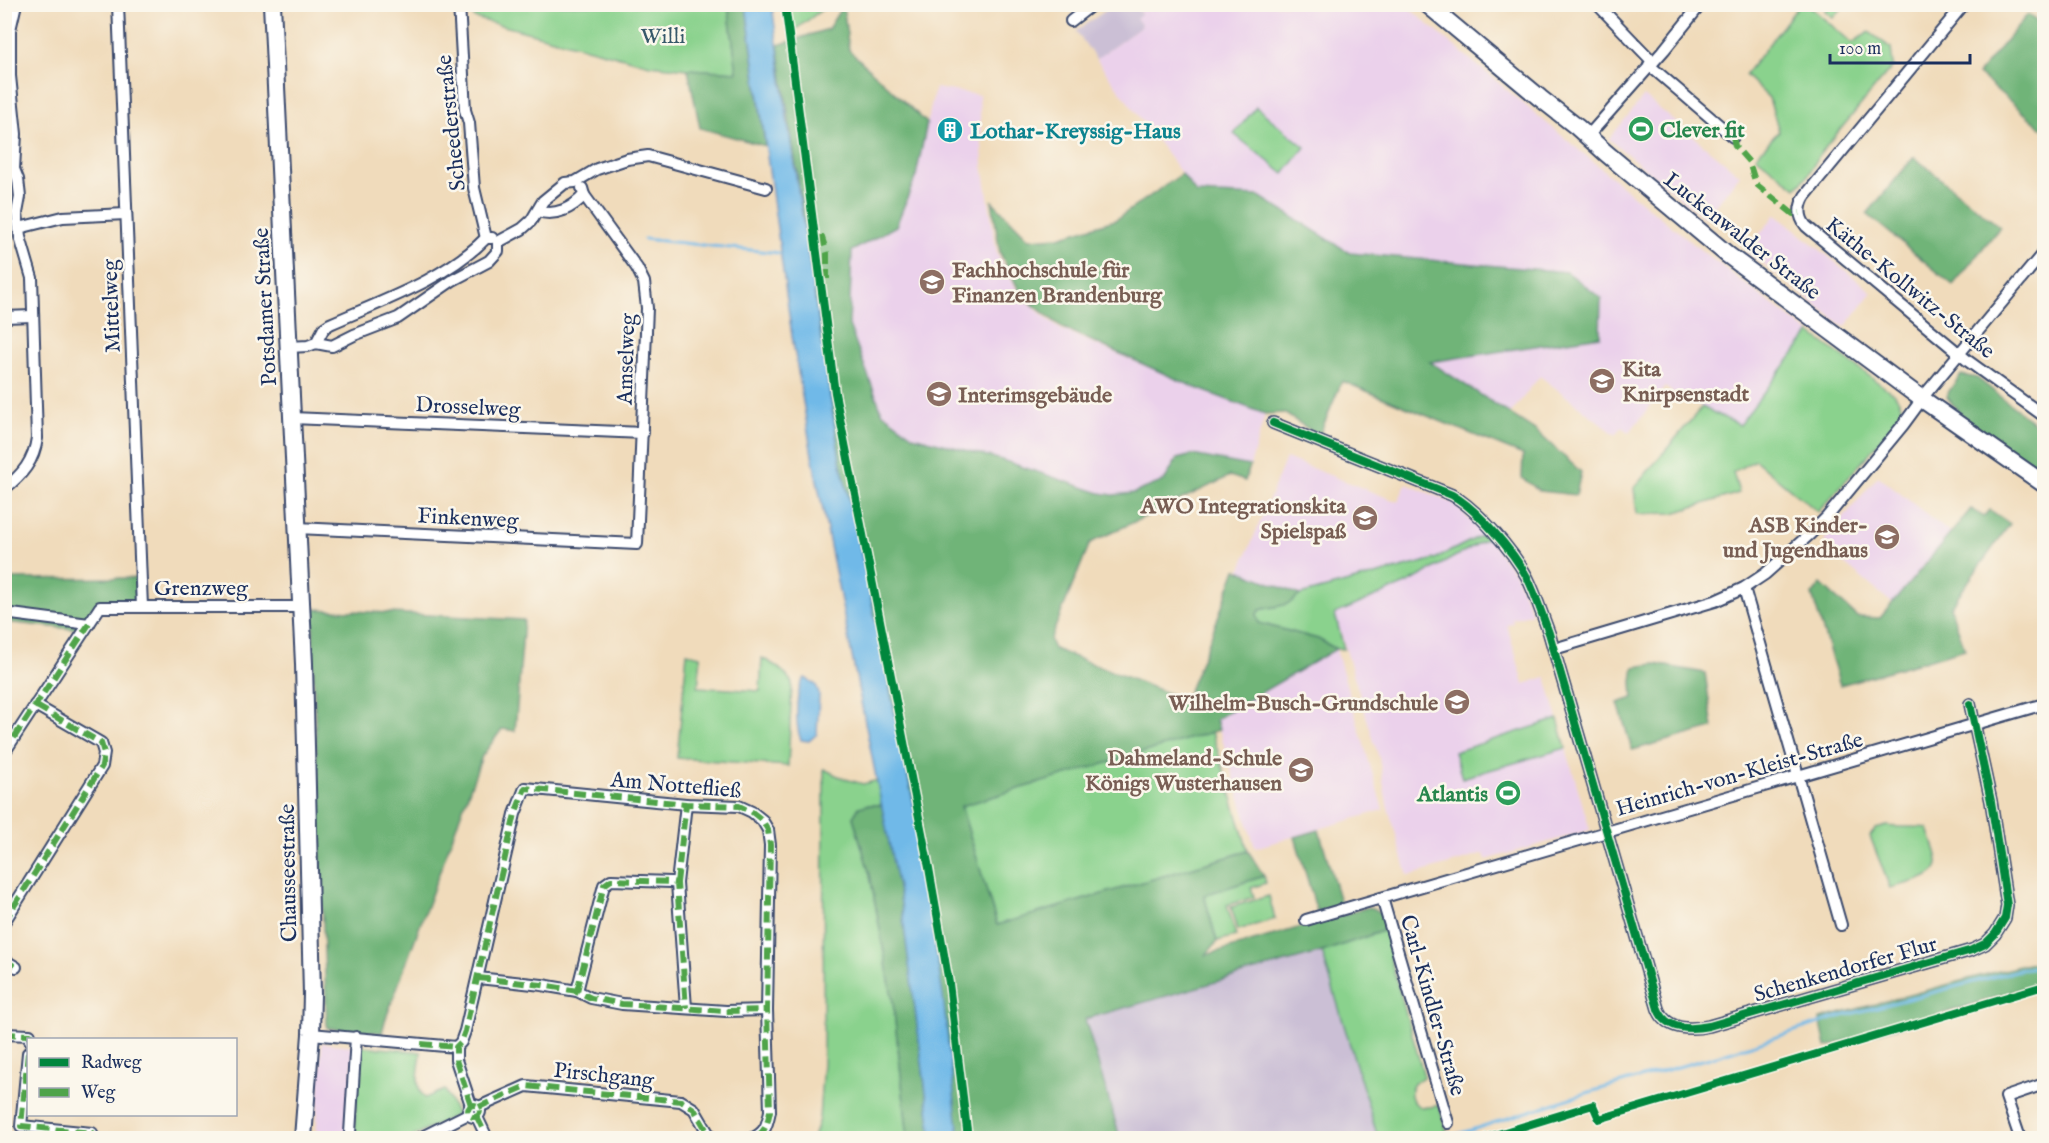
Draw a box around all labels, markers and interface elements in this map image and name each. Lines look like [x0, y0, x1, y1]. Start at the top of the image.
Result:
park label: Willi [641, 23, 686, 51]
scale bar [1830, 27, 1970, 65]
text: 100 m [1839, 38, 1881, 61]
street label: Scheederstraße [431, 53, 473, 192]
sports icon: Clever fit [1626, 114, 1656, 144]
building icon: Lothar-Kreyssig-Haus [935, 115, 965, 145]
place label: Clever fit [1660, 117, 1745, 145]
place label: Lothar-Kreyssig-Haus [970, 118, 1181, 146]
street label: Luckenwalder Straße [1657, 166, 1826, 307]
street label: Käthe-Kollwitz-Straße [1819, 212, 2000, 366]
street label: Potsdamer Straße [248, 227, 284, 387]
place label: Fachhochschule für Finanzen Brandenburg [952, 257, 1163, 310]
street label: Mittelweg [96, 258, 128, 353]
school or university icon: Fachhochschule für Finanzen Brandenburg [917, 267, 947, 297]
street label: Amselweg [611, 312, 643, 406]
place label: Kita Knirpsenstadt [1622, 356, 1750, 409]
school or university icon: Kita Knirpsenstadt [1587, 366, 1617, 396]
school or university icon: Interimsgebäude [924, 379, 954, 409]
place label: Interimsgebäude [958, 382, 1112, 410]
street label: Drosselweg [415, 391, 522, 425]
place label: AWO Integrationskita Spielspaß [1140, 493, 1347, 546]
street label: Finkenweg [417, 502, 520, 536]
school or university icon: AWO Integrationskita Spielspaß [1350, 503, 1380, 533]
place label: ASB Kinder- und Jugendhaus [1723, 512, 1868, 565]
school or university icon: ASB Kinder- und Jugendhaus [1872, 522, 1902, 552]
street label: Grenzweg [154, 575, 249, 603]
school or university icon: Wilhelm-Busch-Grundschule [1442, 687, 1472, 717]
place label: Wilhelm-Busch-Grundschule [1167, 690, 1438, 718]
street label: Heinrich-von-Kleist-Straße [1613, 726, 1866, 824]
place label: Dahmeland-Schule Königs Wusterhausen [1085, 745, 1282, 798]
school or university icon: Dahmeland-Schule Königs Wusterhausen [1286, 755, 1316, 785]
street label: Am Nottefließ [608, 766, 742, 806]
sports icon: Atlantis [1493, 778, 1523, 808]
place label: Atlantis [1416, 781, 1488, 809]
street label: Chausseestraße [274, 804, 304, 942]
street label: Carl-Kindler-Straße [1393, 912, 1471, 1099]
street label: Schenkendorfer Flur [1751, 930, 1940, 1009]
legend [27, 1038, 237, 1116]
text: Radweg [81, 1052, 142, 1075]
street label: Pirschgang [552, 1057, 656, 1095]
text: Weg [81, 1082, 116, 1105]

